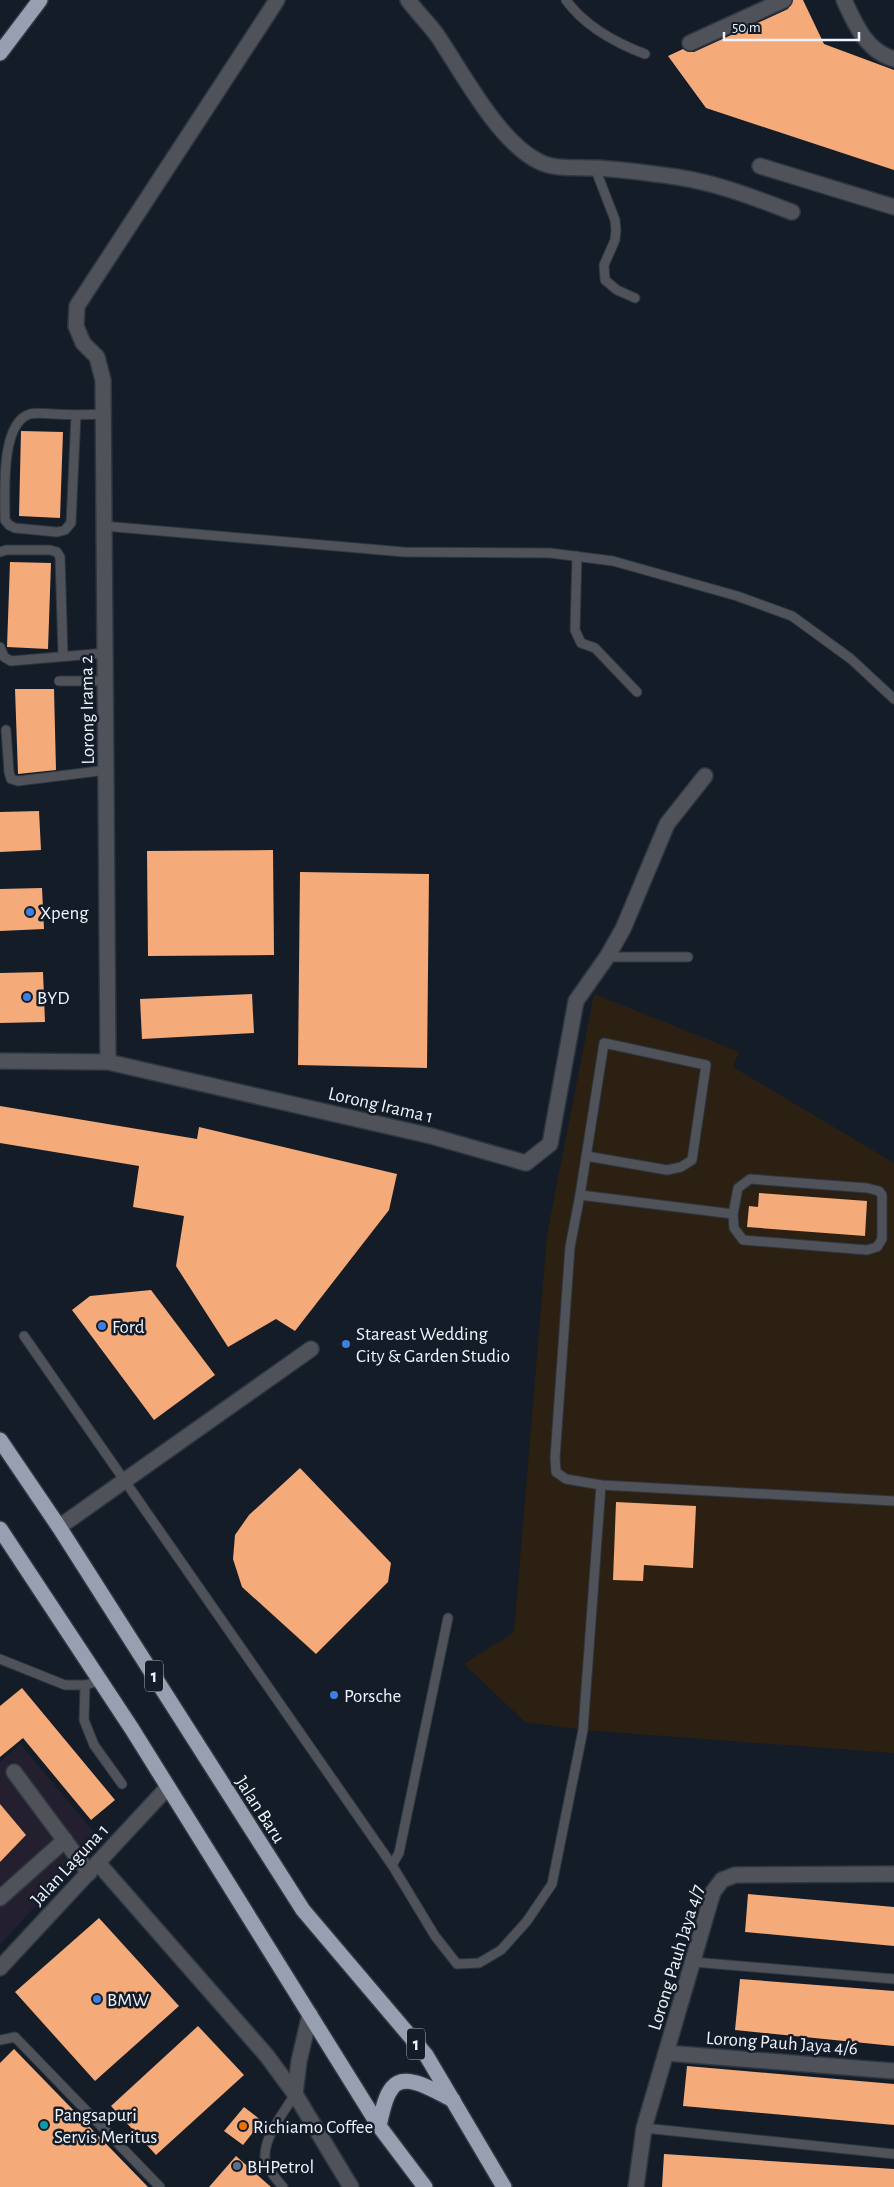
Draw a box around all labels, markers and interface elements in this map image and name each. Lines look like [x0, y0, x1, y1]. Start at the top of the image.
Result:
scale bar [724, 10, 859, 42]
text: 50 m [732, 20, 761, 35]
street label: Lorong Irama 2 [77, 655, 98, 765]
place label: Xpeng [40, 904, 89, 923]
marker: Xpeng [24, 906, 36, 918]
place label: BYD [37, 989, 70, 1008]
marker: BYD [21, 991, 33, 1003]
street label: Lorong Irama 1 [326, 1084, 435, 1127]
place label: Ford [112, 1318, 145, 1337]
marker: Ford [96, 1320, 108, 1332]
place label: Stareast Wedding City & Garden Studio [356, 1325, 510, 1366]
marker: Stareast Wedding City & Garden Studio [340, 1338, 352, 1350]
road number: 1 [145, 1660, 163, 1692]
place label: Porsche [344, 1687, 401, 1706]
marker: Porsche [328, 1689, 340, 1701]
street label: Jalan Baru [231, 1773, 288, 1847]
street label: Jalan Laguna 1 [28, 1820, 113, 1910]
street label: Lorong Pauh Jaya 4/7 [645, 1882, 708, 2033]
place label: BMW [107, 1991, 149, 2010]
marker: BMW [91, 1993, 103, 2005]
road number: 1 [407, 2028, 425, 2060]
street label: Lorong Pauh Jaya 4/6 [705, 2029, 859, 2058]
place label: Pangsapuri Servis Meritus [54, 2106, 157, 2147]
place label: Richiamo Coffee [253, 2118, 373, 2137]
marker: Pangsapuri Servis Meritus [38, 2119, 50, 2131]
marker: Richiamo Coffee [237, 2120, 249, 2132]
place label: BHPetrol [247, 2158, 314, 2177]
marker: BHPetrol [231, 2160, 243, 2172]

